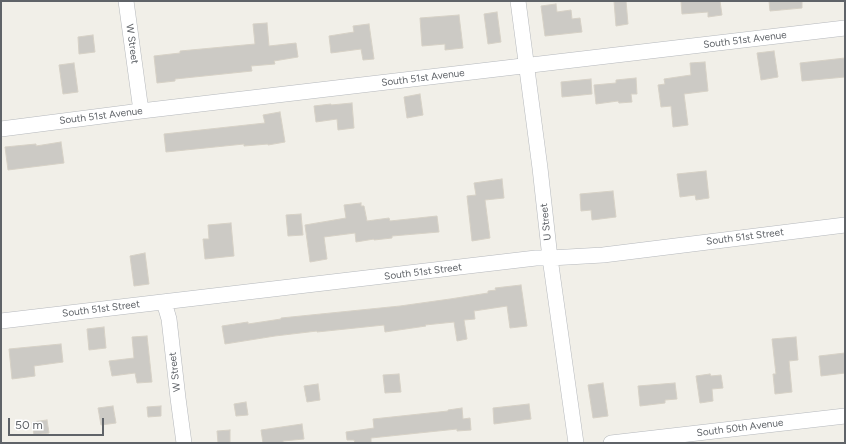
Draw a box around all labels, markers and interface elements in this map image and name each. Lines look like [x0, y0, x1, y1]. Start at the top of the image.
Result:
street label: W Street [123, 23, 141, 65]
street label: South 51st Avenue [703, 29, 787, 51]
street label: South 51st Avenue [381, 67, 465, 89]
street label: South 51st Avenue [59, 105, 143, 127]
street label: U Street [538, 203, 554, 241]
street label: South 51st Street [705, 226, 785, 248]
street label: South 51st Street [383, 261, 463, 283]
street label: South 51st Street [61, 298, 141, 320]
street label: W Street [167, 351, 183, 393]
scale bar [10, 410, 106, 436]
street label: South 50th Avenue [696, 417, 784, 439]
text: 50 m [15, 418, 43, 432]

